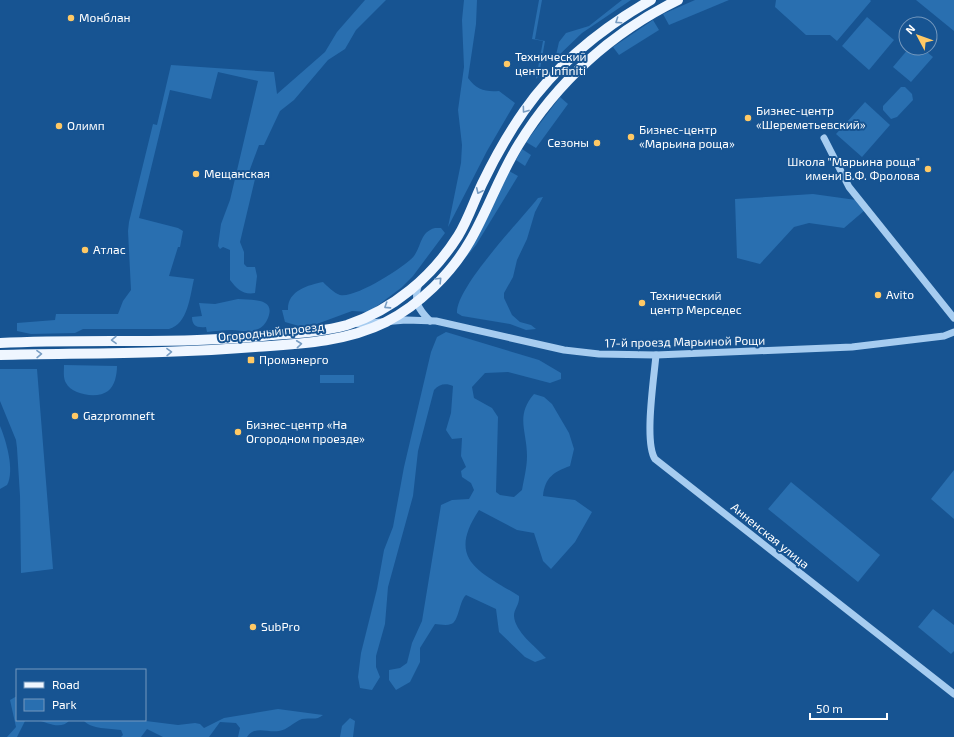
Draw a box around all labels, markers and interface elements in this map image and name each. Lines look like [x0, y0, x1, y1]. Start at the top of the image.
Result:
place label: Монблан [79, 10, 131, 24]
marker: Монблан [66, 13, 76, 23]
one-way arrow [615, 16, 622, 24]
north arrow [898, 16, 938, 56]
text: N [903, 22, 918, 36]
place label: Технический центр Infiniti [515, 49, 587, 77]
marker: Технический центр Infiniti [502, 59, 512, 69]
place label: Бизнес-центр «Шереметьевский» [756, 103, 866, 131]
one-way arrow [523, 106, 530, 113]
marker: Бизнес-центр «Шереметьевский» [743, 113, 753, 123]
place label: Олимп [67, 118, 105, 132]
marker: Олимп [54, 121, 64, 131]
place label: Бизнес-центр «Марьина роща» [639, 122, 735, 150]
marker: Бизнес-центр «Марьина роща» [626, 132, 636, 142]
place label: Сезоны [547, 135, 589, 149]
marker: Сезоны [592, 138, 602, 148]
place label: Школа "Марьина роща" имени В.Ф. Фролова [787, 154, 920, 182]
marker: Школа "Марьина роща" имени В.Ф. Фролова [923, 164, 933, 174]
place label: Мещанская [204, 166, 270, 180]
marker: Мещанская [191, 169, 201, 179]
one-way arrow [476, 187, 484, 194]
place label: Атлас [93, 242, 126, 256]
marker: Атлас [80, 245, 90, 255]
one-way arrow [434, 277, 442, 285]
place label: Avito [886, 287, 914, 301]
place label: Технический центр Мерседес [650, 288, 742, 316]
marker: Avito [873, 290, 883, 300]
marker: Технический центр Мерседес [637, 298, 647, 308]
one-way arrow [385, 301, 392, 308]
street label: Огородный проезд [217, 318, 325, 344]
street label: 17-й проезд Марьиной Рощи [605, 333, 765, 349]
one-way arrow [111, 336, 117, 345]
one-way arrow [296, 339, 302, 348]
one-way arrow [166, 348, 172, 356]
one-way arrow [36, 350, 42, 358]
place label: Промэнерго [259, 352, 329, 366]
marker: Промэнерго [246, 355, 256, 365]
place label: Gazpromneft [83, 408, 155, 422]
marker: Gazpromneft [70, 411, 80, 421]
place label: Бизнес-центр «На Огородном проезде» [246, 417, 365, 445]
marker: Бизнес-центр «На Огородном проезде» [233, 427, 243, 437]
street label: Анненская улица [728, 499, 813, 572]
place label: SubPro [261, 619, 300, 633]
marker: SubPro [248, 622, 258, 632]
legend [16, 669, 146, 721]
text: Road [52, 677, 80, 691]
scale bar [810, 695, 887, 721]
text: Park [52, 697, 77, 711]
text: 50 m [816, 701, 843, 715]

